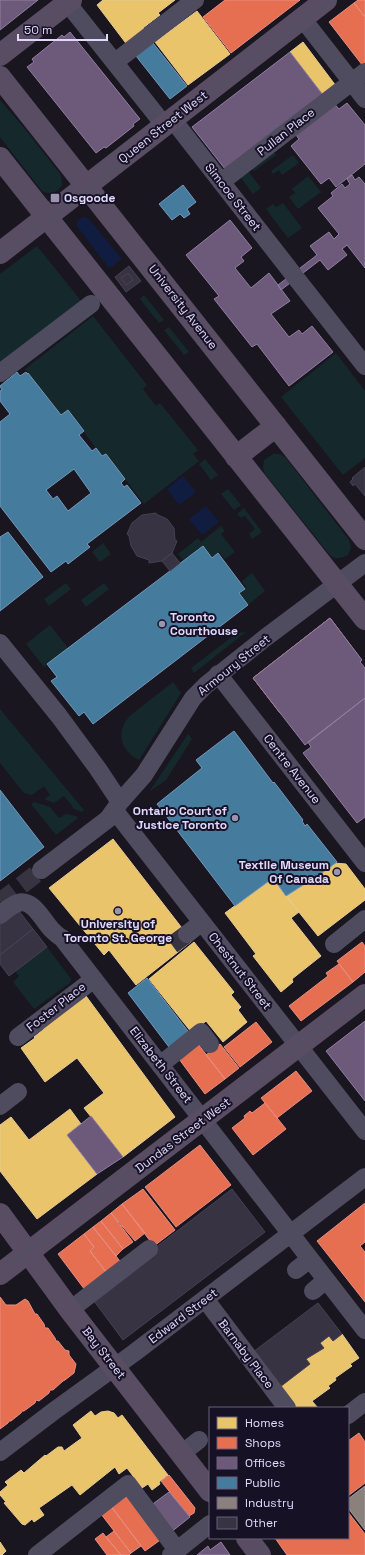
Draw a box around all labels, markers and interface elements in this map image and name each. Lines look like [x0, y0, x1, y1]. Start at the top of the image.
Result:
scale bar [18, 16, 107, 42]
text: 50 m [24, 22, 52, 38]
street label: Queen Street West [115, 87, 211, 167]
street label: Pullan Place [254, 104, 318, 160]
street label: Simcoe Street [201, 160, 265, 234]
place label: Osgoode [64, 190, 115, 206]
marker: Osgoode [49, 192, 61, 204]
street label: University Avenue [145, 261, 221, 353]
place label: Toronto Courthouse [170, 609, 238, 639]
marker: Toronto Courthouse [157, 619, 167, 629]
street label: Armoury Street [194, 631, 274, 699]
street label: Centre Avenue [260, 731, 324, 807]
place label: Ontario Court of Justice Toronto [133, 803, 227, 833]
marker: Ontario Court of Justice Toronto [230, 813, 240, 823]
place label: Textile Museum Of Canada [239, 857, 329, 887]
marker: Textile Museum Of Canada [332, 867, 342, 877]
marker: University of Toronto St. George [113, 906, 123, 916]
place label: University of Toronto St. George [64, 916, 172, 946]
street label: Chestnut Street [205, 929, 275, 1013]
street label: Foster Place [23, 979, 89, 1035]
street label: Elizabeth Street [126, 1023, 196, 1107]
street label: Dundas Street West [132, 1094, 234, 1176]
street label: Edward Street [145, 1285, 221, 1347]
street label: Barnaby Place [215, 1316, 277, 1392]
street label: Bay Street [79, 1324, 129, 1382]
legend [209, 1407, 349, 1539]
text: Homes [245, 1415, 284, 1431]
text: Shops [245, 1435, 281, 1451]
text: Offices [245, 1455, 285, 1471]
text: Public [245, 1475, 280, 1491]
text: Industry [245, 1495, 294, 1511]
text: Other [245, 1515, 278, 1531]

